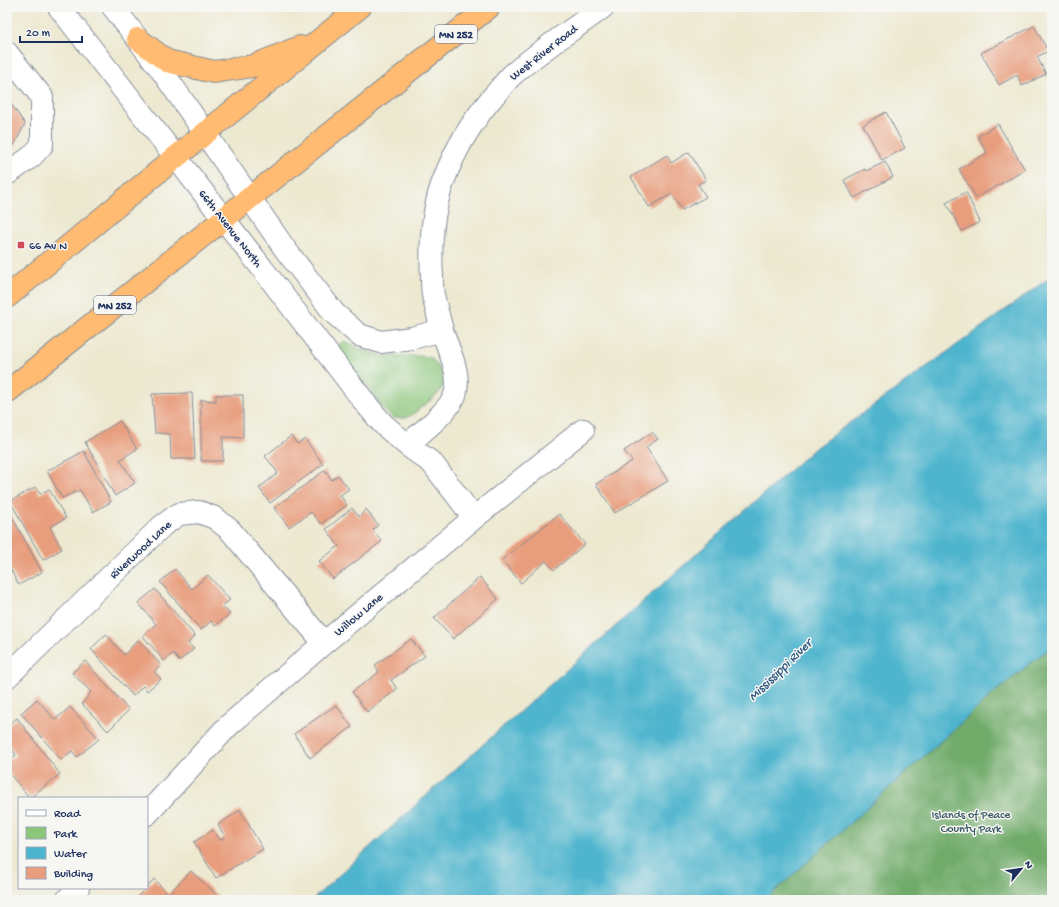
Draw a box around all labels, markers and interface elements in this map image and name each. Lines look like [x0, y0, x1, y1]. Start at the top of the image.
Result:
scale bar [20, 18, 82, 44]
street label: West River Road [508, 22, 582, 84]
road number: MN 252 [435, 25, 477, 43]
text: 20 m [26, 27, 51, 41]
street label: 66th Avenue North [195, 188, 265, 271]
marker: 66 Av N [16, 240, 26, 250]
place label: 66 Av N [29, 240, 67, 254]
road number: MN 252 [94, 296, 136, 314]
street label: Riverwood Lane [108, 518, 176, 583]
street label: Willow Lane [332, 591, 387, 640]
water label: Mississippi River [746, 635, 817, 705]
legend [18, 797, 148, 889]
text: Road [54, 808, 81, 822]
park label: Islands of Peace County Park [931, 809, 1011, 837]
text: Park [53, 828, 79, 842]
text: Water [54, 848, 88, 862]
north arrow [1001, 849, 1041, 889]
text: N [1021, 859, 1035, 871]
text: Building [53, 868, 93, 882]

